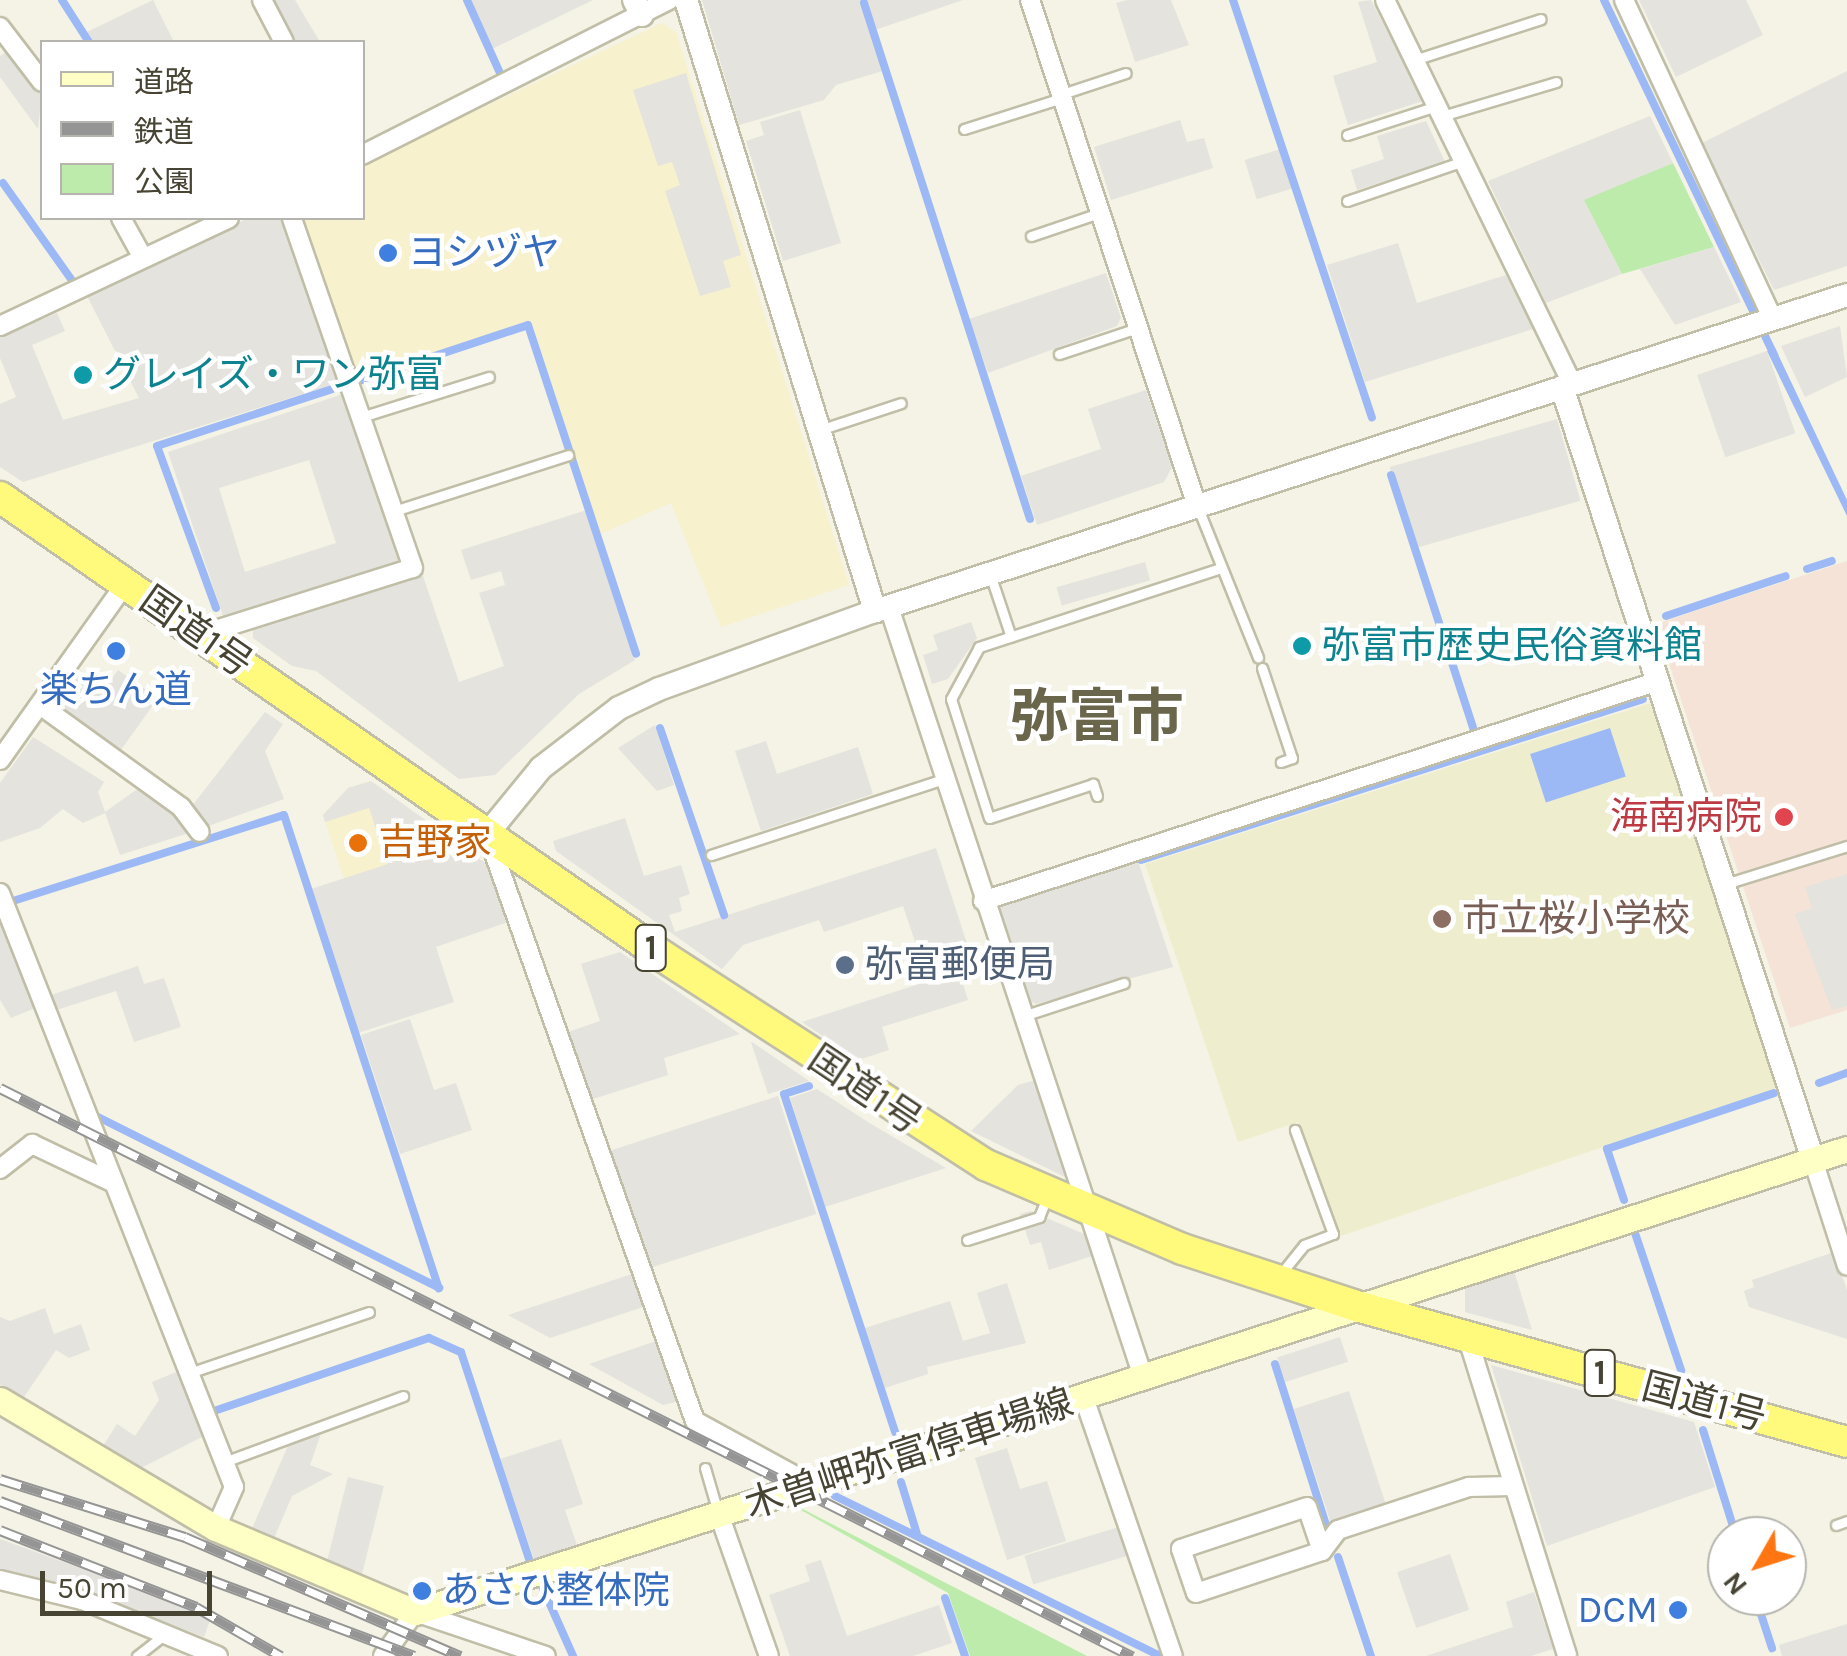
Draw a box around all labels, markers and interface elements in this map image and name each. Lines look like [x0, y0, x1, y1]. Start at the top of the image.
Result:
legend [40, 40, 365, 220]
text: 道路 [134, 64, 194, 100]
text: 鉄道 [134, 114, 194, 150]
text: 公園 [134, 164, 194, 200]
place label: ヨシヅヤ [408, 230, 560, 276]
marker: ヨシヅヤ [377, 242, 399, 264]
place label: グレイズ・ワン弥富 [103, 352, 445, 398]
marker: グレイズ・ワン弥富 [72, 364, 94, 386]
street label: 国道1号 [131, 577, 261, 687]
place label: 弥富市歴史民俗資料館 [1322, 623, 1702, 669]
marker: 弥富市歴史民俗資料館 [1291, 635, 1313, 657]
marker: 楽ちん道 [105, 640, 127, 662]
place label: 楽ちん道 [40, 667, 192, 713]
district label: 弥富市 [1010, 682, 1184, 752]
place label: 海南病院 [1610, 794, 1762, 840]
marker: 海南病院 [1771, 804, 1797, 830]
place label: 吉野家 [378, 820, 492, 866]
marker: 吉野家 [347, 832, 369, 854]
place label: 市立桜小学校 [1462, 896, 1690, 942]
marker: 市立桜小学校 [1431, 908, 1453, 930]
road number: 1 [634, 918, 668, 978]
place label: 弥富郵便局 [865, 942, 1055, 988]
marker: 弥富郵便局 [834, 954, 856, 976]
street label: 国道1号 [800, 1036, 930, 1144]
road number: 1 [1582, 1343, 1618, 1403]
street label: 国道1号 [1637, 1364, 1771, 1440]
street label: 木曽岬弥富停車場線 [739, 1379, 1079, 1529]
north arrow [1707, 1516, 1807, 1616]
scale bar [45, 1551, 218, 1613]
text: N [1716, 1566, 1754, 1602]
place label: あさひ整体院 [442, 1568, 670, 1614]
text: 50 m [57, 1570, 127, 1606]
marker: あさひ整体院 [411, 1580, 433, 1602]
place label: DCM [1577, 1587, 1658, 1633]
marker: DCM [1667, 1599, 1689, 1621]

